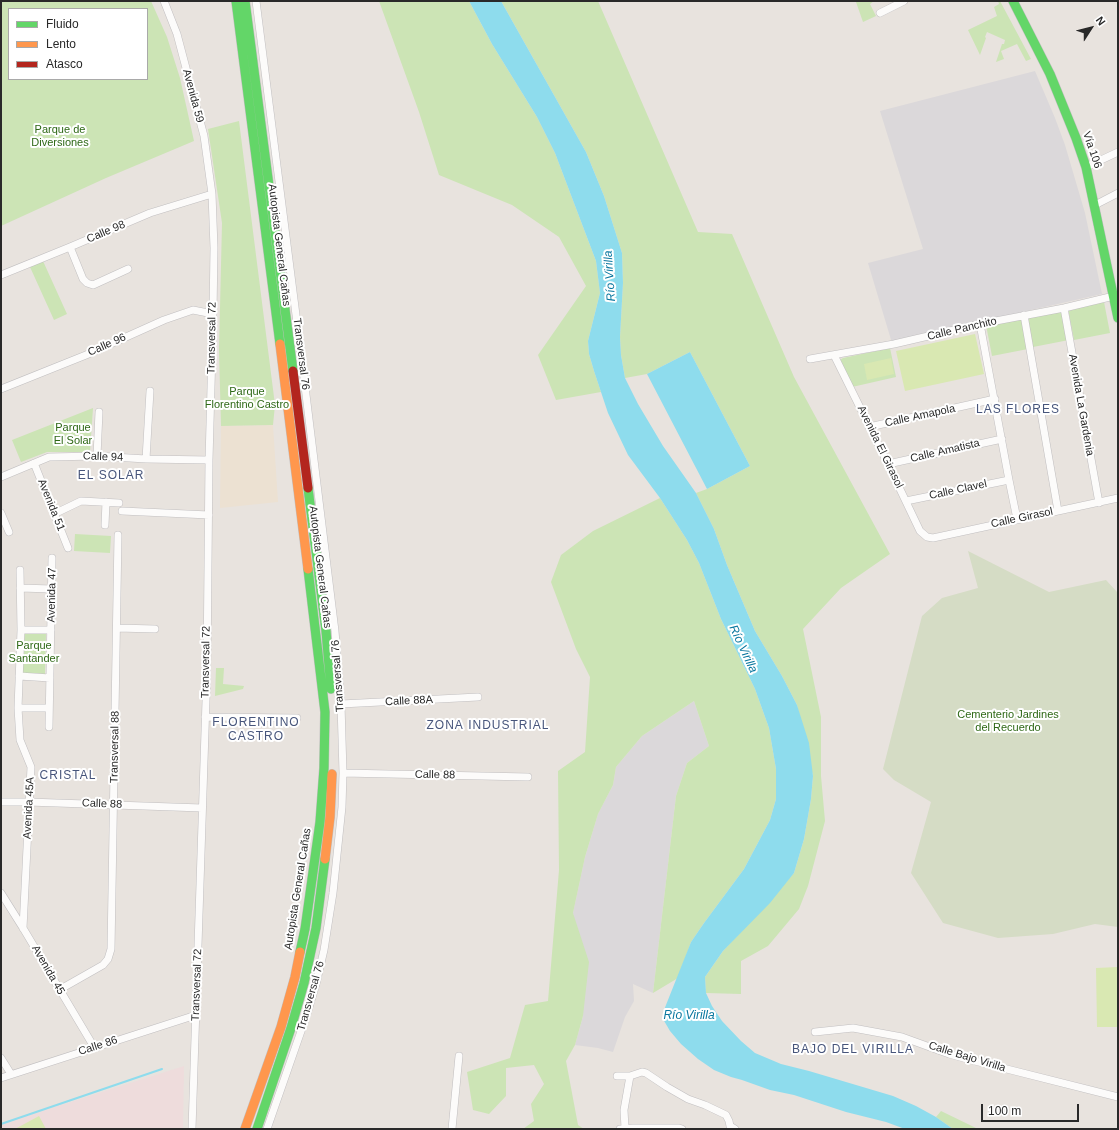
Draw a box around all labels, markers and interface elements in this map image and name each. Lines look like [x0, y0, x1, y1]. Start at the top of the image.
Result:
legend [8, 8, 148, 80]
north arrow [1071, 8, 1111, 48]
text: N [1094, 14, 1108, 28]
text: Fluido [46, 17, 79, 31]
text: Lento [46, 37, 76, 51]
text: Atasco [46, 57, 83, 71]
street label: Avenida 59 [180, 68, 206, 124]
park label: Parque de Diversiones [31, 123, 89, 149]
street label: Vía 106 [1080, 130, 1104, 170]
street label: Autopista General Cañas [265, 183, 293, 307]
street label: Calle 98 [85, 218, 127, 246]
water label: Río Virilla [601, 250, 619, 302]
street label: Transversal 72 [205, 302, 219, 374]
street label: Calle Panchito [926, 315, 998, 343]
street label: Transversal 76 [290, 317, 312, 391]
street label: Calle 96 [86, 331, 128, 359]
street label: Avenida La Gardenia [1066, 353, 1096, 457]
park label: Parque Florentino Castro [205, 385, 289, 411]
street label: Calle Amapola [884, 402, 956, 430]
district label: LAS FLORES [976, 403, 1060, 417]
street label: Avenida El Girasol [854, 404, 906, 490]
park label: Parque El Solar [54, 421, 92, 447]
street label: Calle Amatista [909, 437, 981, 465]
street label: Calle 94 [83, 450, 123, 464]
district label: EL SOLAR [78, 469, 144, 483]
street label: Avenida 51 [35, 477, 67, 533]
street label: Calle Clavel [928, 477, 988, 503]
street label: Autopista General Cañas [306, 505, 334, 629]
street label: Calle Girasol [990, 505, 1054, 531]
street label: Avenida 47 [45, 567, 59, 623]
water label: Río Virilla [726, 623, 760, 675]
street label: Transversal 72 [199, 626, 213, 698]
park label: Parque Santander [9, 639, 59, 665]
street label: Transversal 76 [329, 639, 347, 713]
street label: Calle 88A [385, 693, 433, 709]
park label: Cementerio Jardines del Recuerdo [957, 708, 1059, 734]
street label: Transversal 88 [108, 711, 122, 783]
district label: FLORENTINO CASTRO [212, 716, 300, 744]
district label: ZONA INDUSTRIAL [426, 719, 550, 733]
street label: Calle 88 [415, 768, 455, 782]
district label: CRISTAL [40, 769, 96, 783]
street label: Avenida 45A [21, 777, 37, 839]
street label: Calle 88 [82, 797, 122, 811]
street label: Autopista General Cañas [282, 827, 314, 951]
street label: Avenida 45 [29, 943, 67, 997]
street label: Transversal 72 [189, 949, 205, 1021]
street label: Transversal 76 [295, 959, 327, 1033]
water label: Río Virilla [663, 1009, 715, 1023]
street label: Calle 86 [77, 1033, 119, 1059]
street label: Calle Bajo Virilla [927, 1039, 1007, 1075]
district label: BAJO DEL VIRILLA [792, 1043, 914, 1057]
scale bar [983, 1096, 1081, 1122]
text: 100 m [988, 1104, 1021, 1118]

